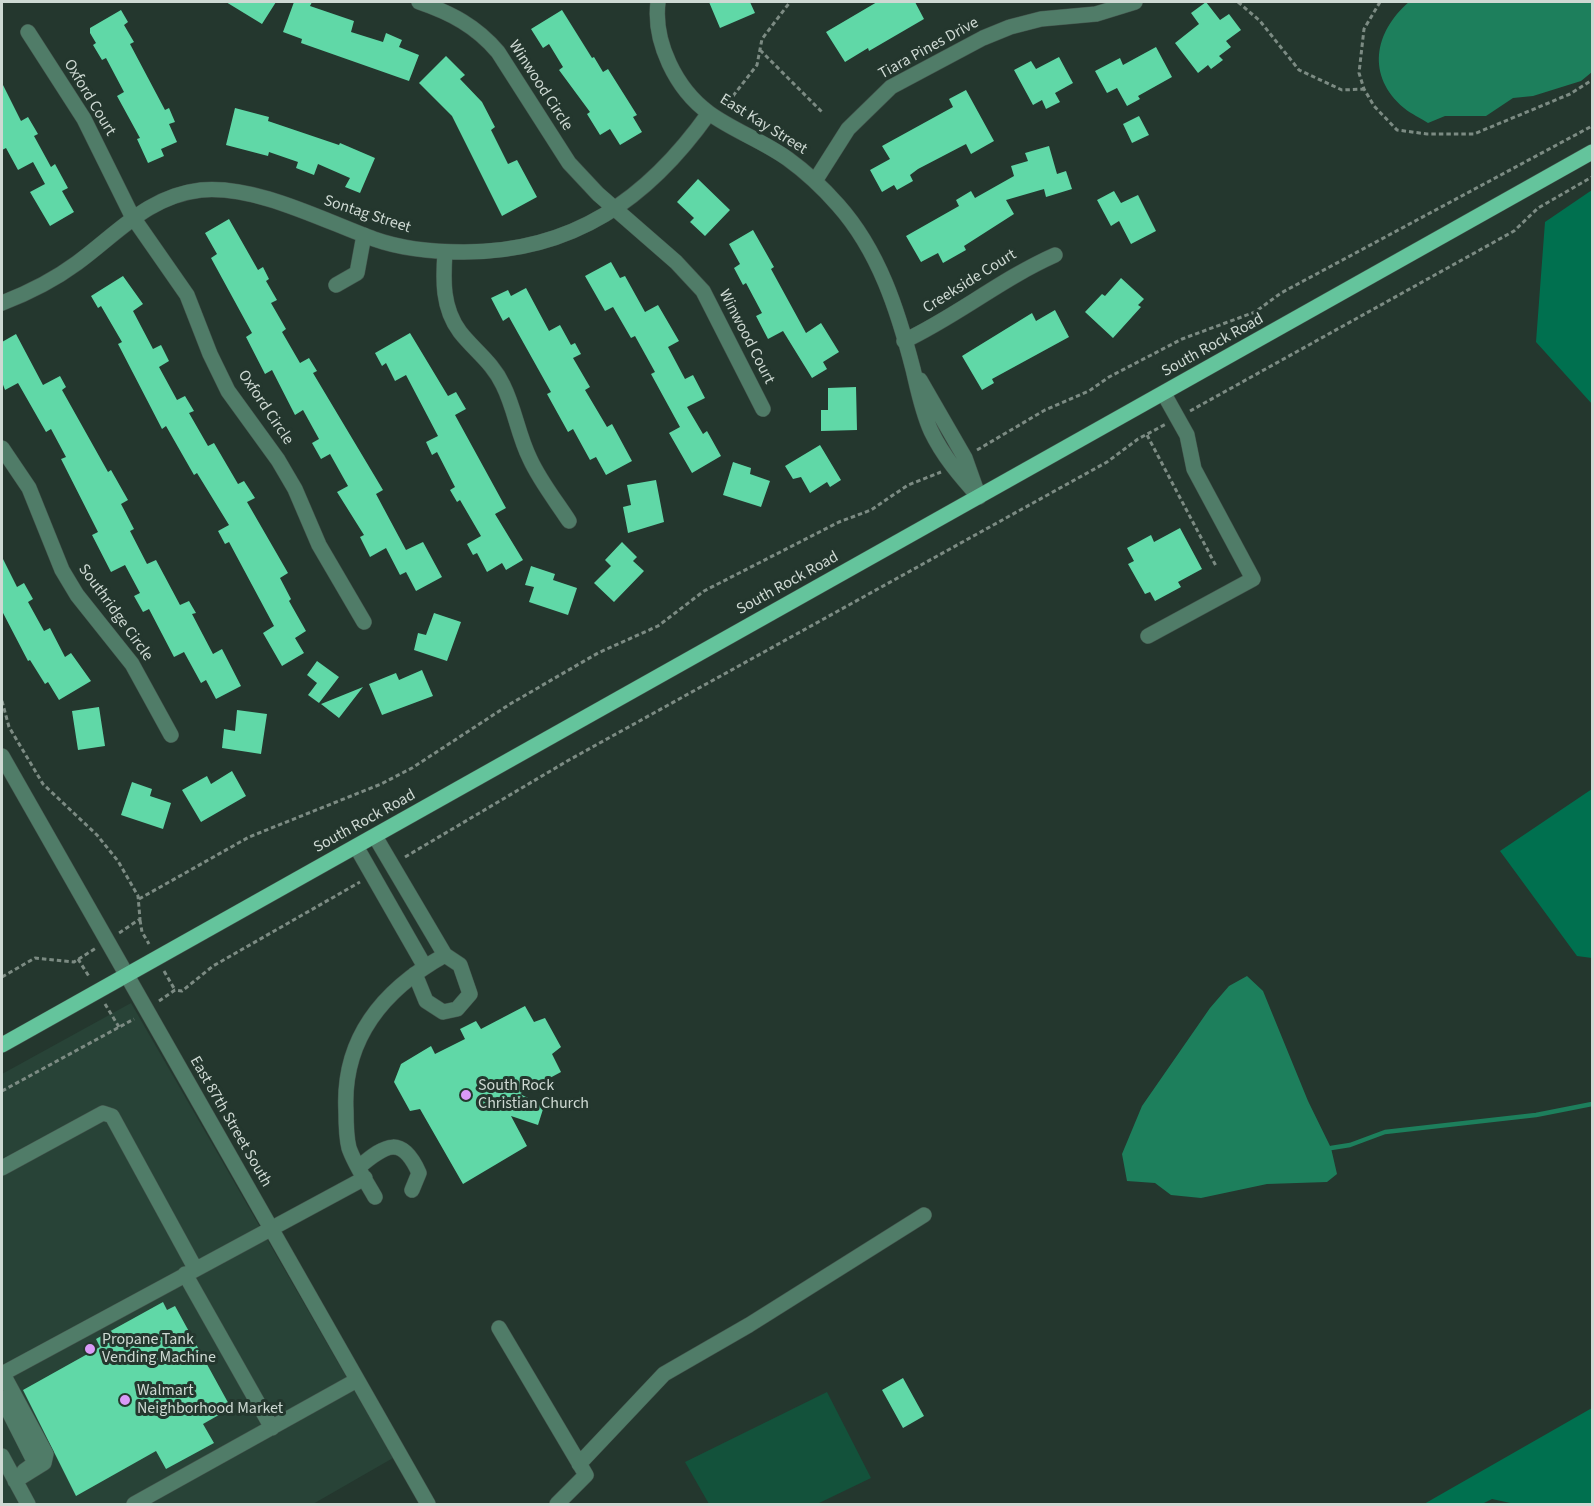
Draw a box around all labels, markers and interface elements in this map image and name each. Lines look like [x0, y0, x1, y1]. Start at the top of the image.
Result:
street label: Tiara Pines Drive [876, 14, 982, 84]
street label: Winwood Circle [504, 37, 576, 135]
street label: Oxford Court [59, 56, 119, 140]
street label: East Kay Street [716, 90, 810, 160]
street label: Sontag Street [321, 192, 413, 238]
street label: Creekside Court [920, 246, 1020, 318]
street label: Winwood Court [714, 286, 778, 388]
street label: South Rock Road [1159, 310, 1267, 382]
street label: Oxford Circle [233, 367, 297, 449]
street label: South Rock Road [734, 548, 842, 620]
street label: Southridge Circle [73, 561, 157, 665]
street label: South Rock Road [311, 786, 419, 858]
street label: East 87th Street South [185, 1053, 275, 1191]
place label: South Rock Christian Church [478, 1076, 589, 1114]
marker: South Rock Christian Church [459, 1088, 473, 1102]
place label: Propane Tank Vending Machine [102, 1330, 216, 1368]
marker: Propane Tank Vending Machine [83, 1342, 97, 1356]
place label: Walmart Neighborhood Market [137, 1381, 283, 1419]
marker: Walmart Neighborhood Market [118, 1393, 132, 1407]

